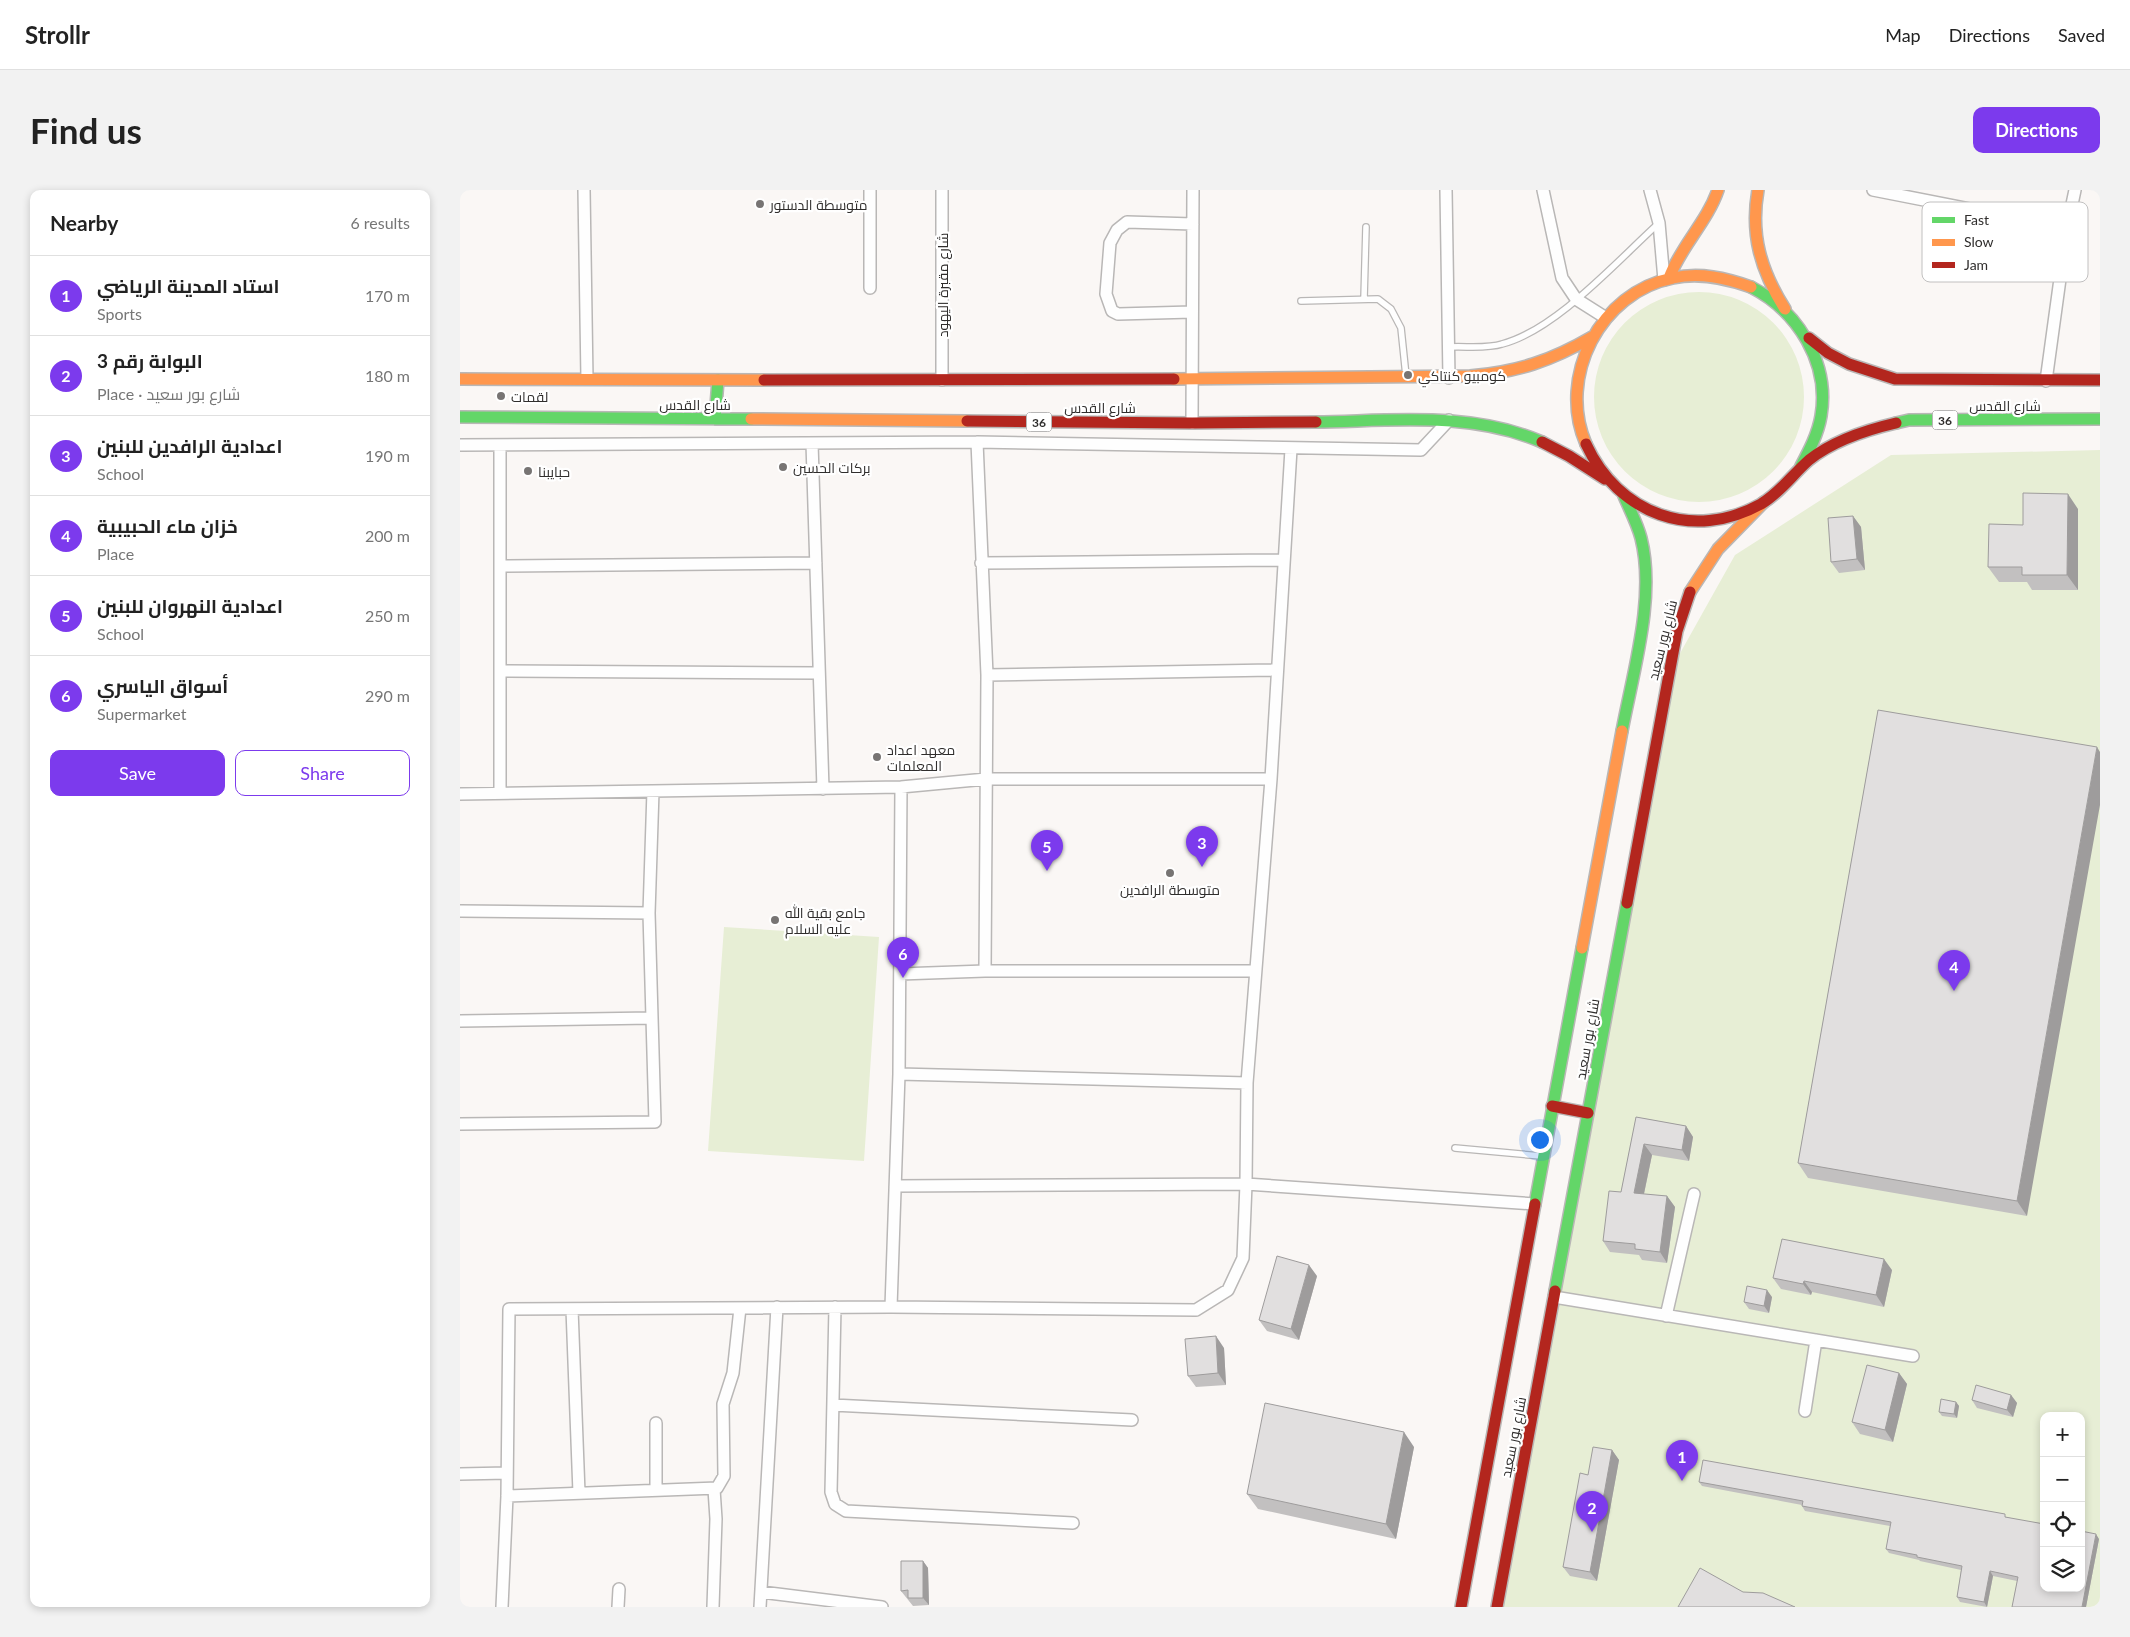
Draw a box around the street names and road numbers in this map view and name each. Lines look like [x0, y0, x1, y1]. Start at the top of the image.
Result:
street label: شارع مقبرة اليهود [934, 233, 952, 337]
street label: شارع القدس [659, 396, 731, 414]
street label: شارع القدس [1969, 397, 2041, 415]
street label: شارع القدس [1064, 399, 1136, 417]
road number: 36 [1932, 410, 1958, 430]
road number: 36 [1026, 412, 1052, 432]
street label: شارع بور سعيد [1644, 598, 1681, 682]
street label: شارع بور سعيد [1572, 997, 1603, 1081]
street label: شارع بور سعيد [1497, 1395, 1530, 1479]

